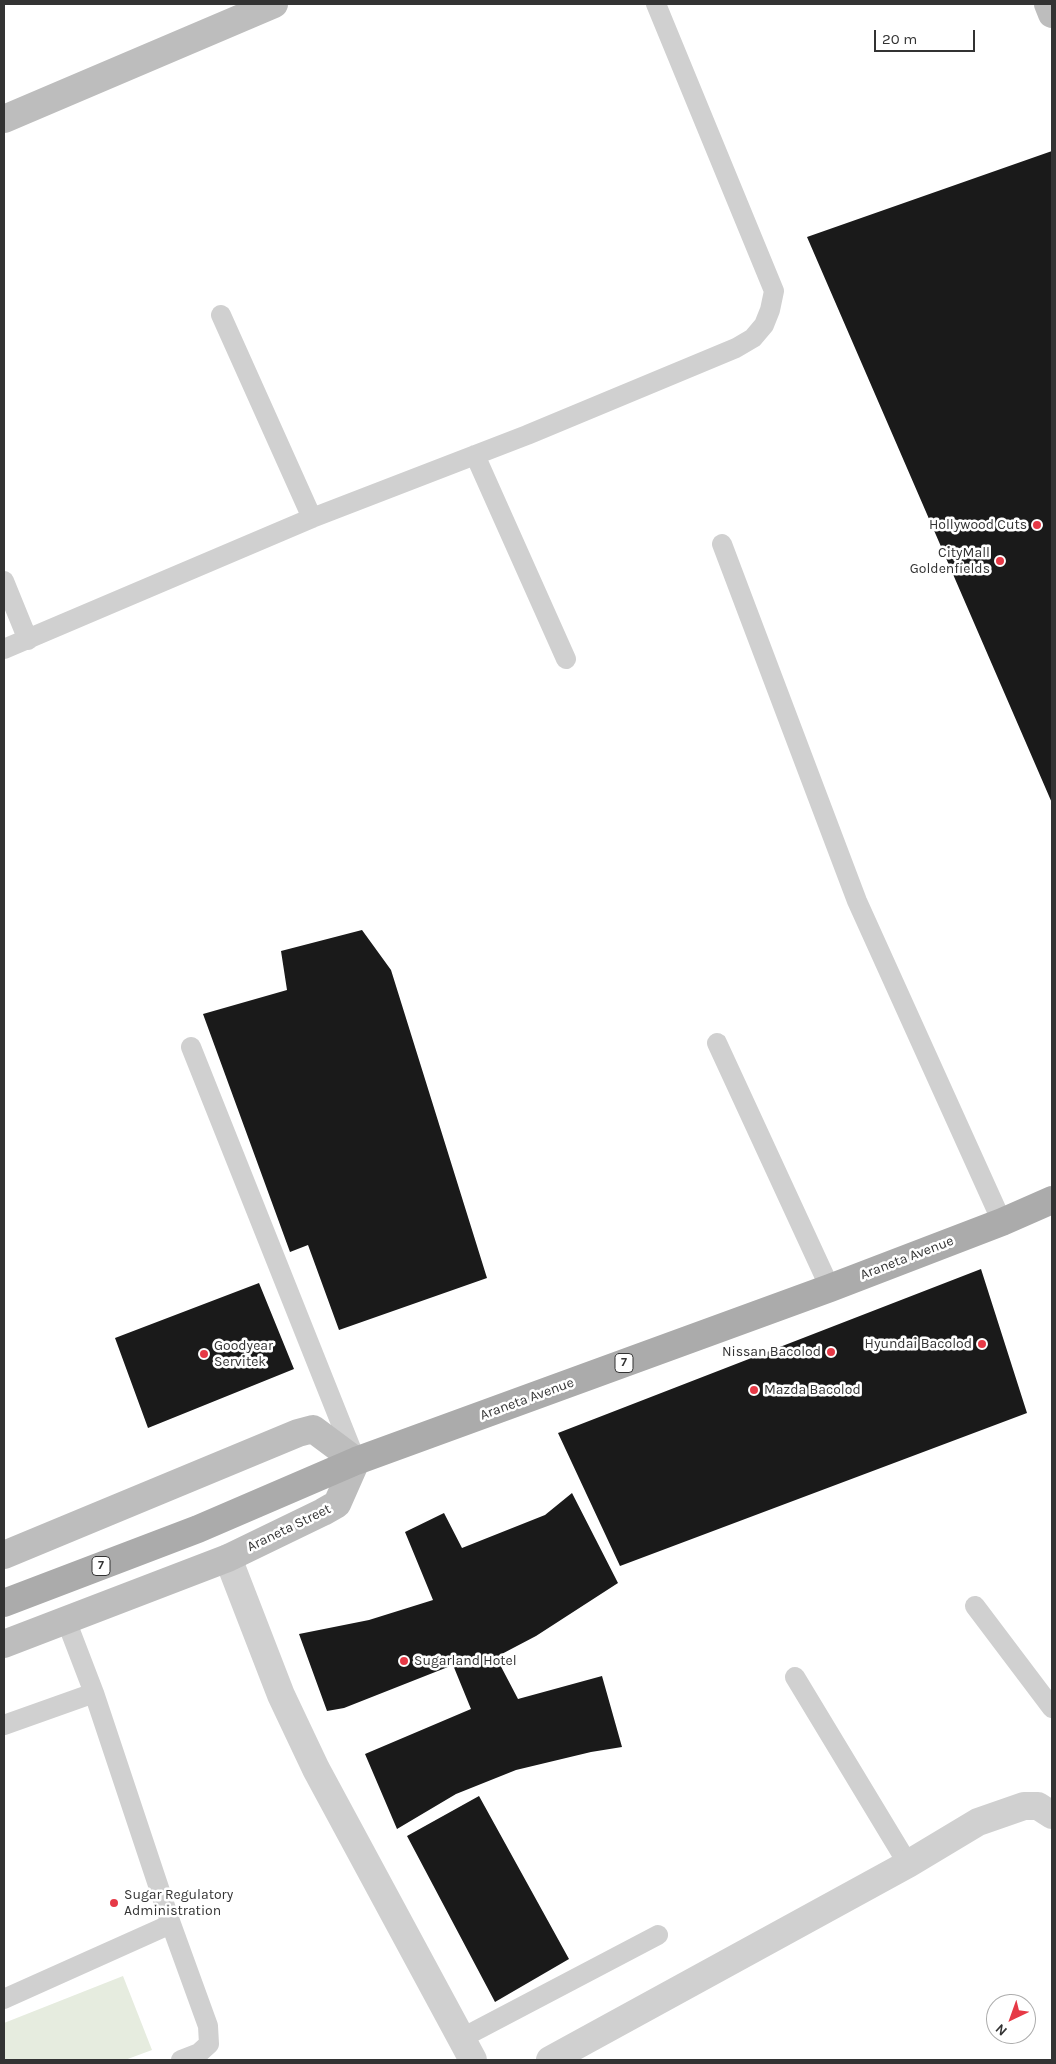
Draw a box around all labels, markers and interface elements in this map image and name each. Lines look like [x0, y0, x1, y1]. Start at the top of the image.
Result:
scale bar [876, 20, 977, 52]
text: 20 m [882, 30, 917, 48]
place label: Hollywood Cuts [929, 517, 1027, 533]
marker: Hollywood Cuts [1031, 519, 1043, 531]
place label: CityMall Goldenfields [910, 545, 990, 578]
marker: CityMall Goldenfields [994, 555, 1006, 567]
street label: Araneta Avenue [858, 1232, 956, 1284]
place label: Hyundai Bacolod [865, 1336, 972, 1352]
place label: Goodyear Servitek [214, 1338, 273, 1370]
marker: Hyundai Bacolod [976, 1338, 988, 1350]
place label: Nissan Bacolod [722, 1344, 821, 1360]
marker: Nissan Bacolod [825, 1346, 837, 1358]
marker: Goodyear Servitek [198, 1348, 210, 1360]
road number: 7 [615, 1354, 633, 1372]
street label: Araneta Avenue [478, 1374, 576, 1424]
place label: Mazda Bacolod [764, 1382, 861, 1398]
marker: Mazda Bacolod [748, 1384, 760, 1396]
street label: Araneta Street [244, 1500, 334, 1556]
road number: 7 [92, 1556, 110, 1575]
place label: Sugarland Hotel [414, 1653, 517, 1669]
marker: Sugarland Hotel [398, 1655, 410, 1667]
place label: Sugar Regulatory Administration [124, 1887, 233, 1920]
marker: Sugar Regulatory Administration [108, 1897, 120, 1909]
north arrow [986, 1994, 1036, 2044]
text: N [992, 2020, 1011, 2039]

